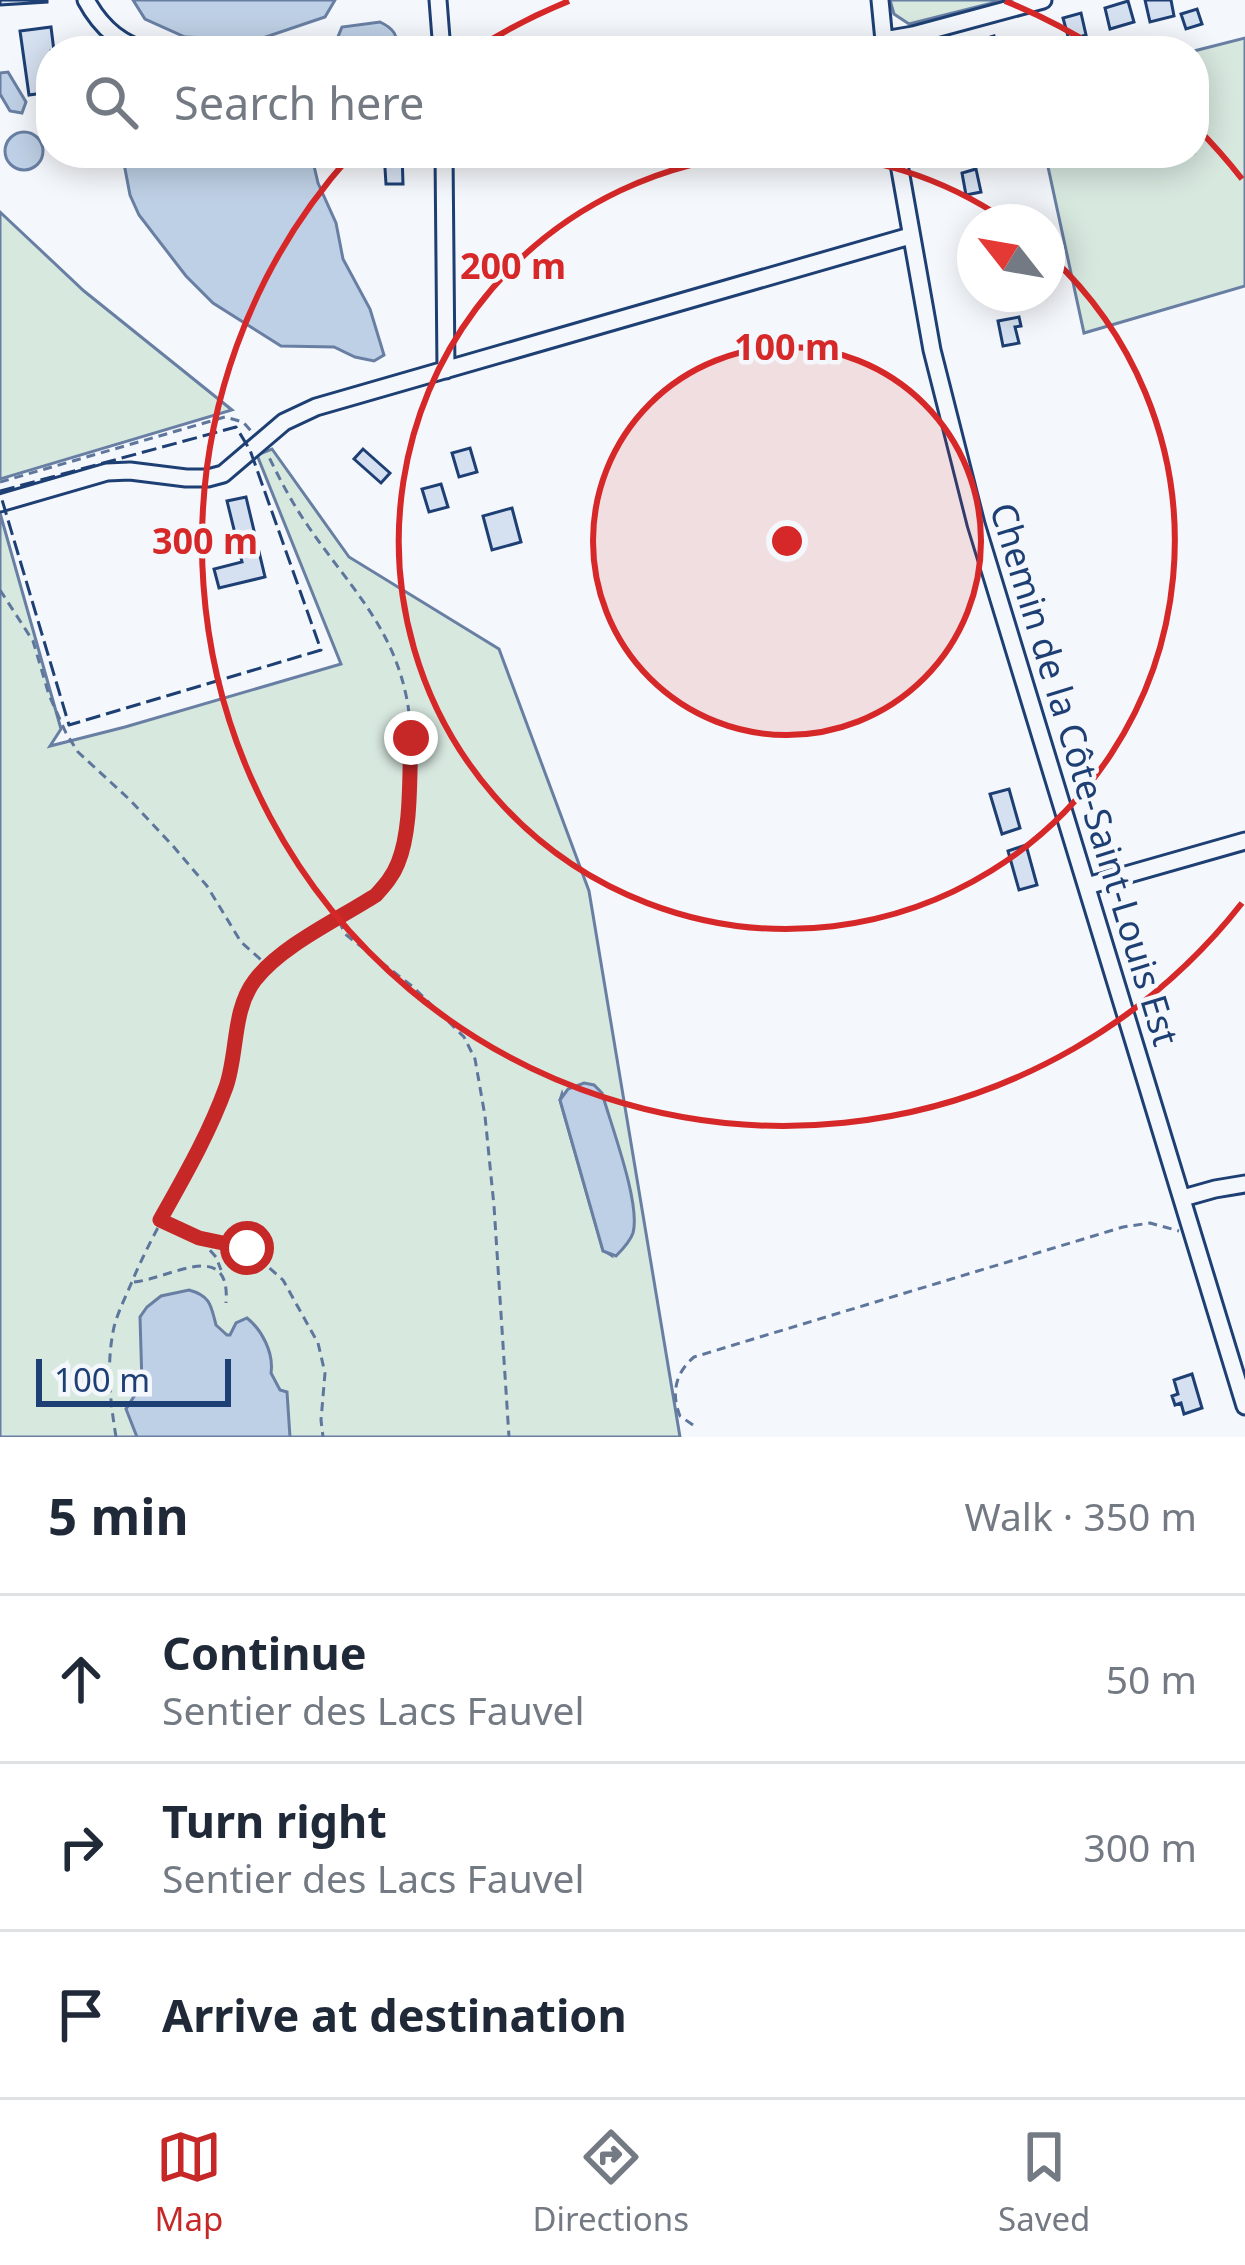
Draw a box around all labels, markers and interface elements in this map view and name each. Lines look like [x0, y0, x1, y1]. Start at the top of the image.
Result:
search box [36, 36, 1209, 168]
icon: search [78, 69, 144, 135]
text: Search here [174, 72, 424, 133]
north arrow [957, 204, 1065, 312]
text: 200 m [460, 241, 566, 290]
text: 100 m [734, 322, 840, 371]
street label: Chemin de la Côte-Saint-Louis Est [979, 497, 1191, 1051]
text: 300 m [152, 516, 258, 565]
centre of rings [766, 520, 808, 562]
route end [384, 711, 438, 765]
route start [220, 1221, 274, 1275]
scale bar [36, 1353, 231, 1406]
text: 100 m [54, 1357, 150, 1402]
text: 5 min [48, 1480, 189, 1550]
text: Walk · 350 m [964, 1489, 1197, 1542]
text: Continue [162, 1622, 367, 1683]
icon: ahead [48, 1646, 114, 1712]
text: 50 m [1106, 1652, 1197, 1705]
text: Sentier des Lacs Fauvel [162, 1683, 585, 1736]
text: Turn right [162, 1790, 387, 1851]
icon: right [48, 1814, 114, 1880]
text: 300 m [1083, 1820, 1197, 1873]
text: Sentier des Lacs Fauvel [162, 1851, 585, 1904]
icon: arrive [48, 1982, 114, 2048]
text: Arrive at destination [162, 1984, 627, 2045]
tab: Map [155, 2124, 223, 2241]
tab: Directions [532, 2124, 689, 2241]
tab: Saved [998, 2124, 1090, 2241]

